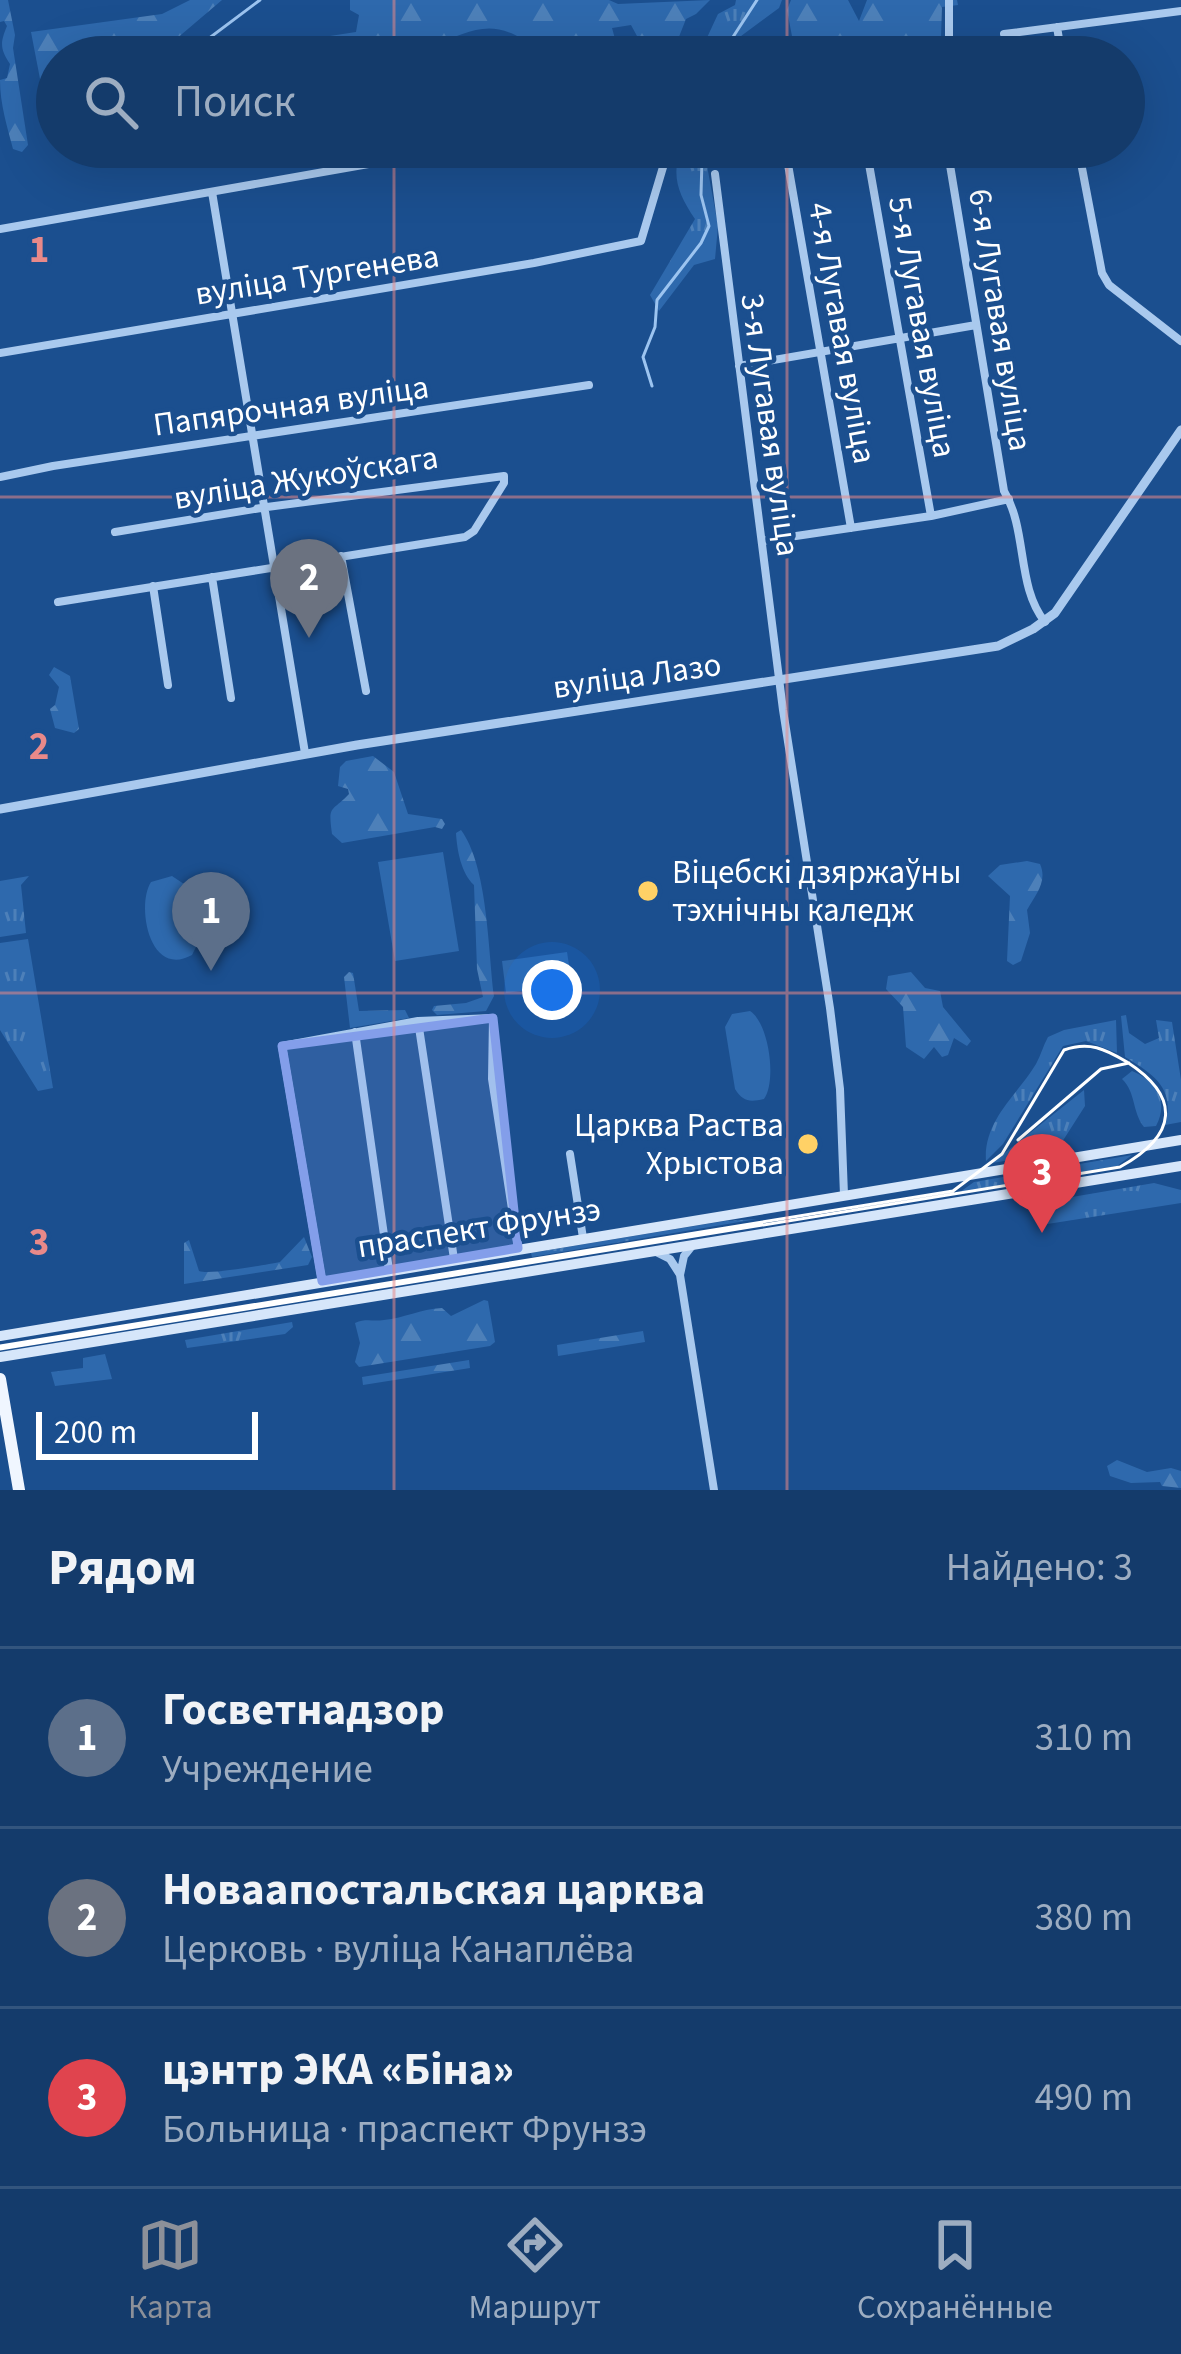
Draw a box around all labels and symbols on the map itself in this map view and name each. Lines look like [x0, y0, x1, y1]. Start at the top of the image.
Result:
street label: 6-я Лугавая вуліца [956, 186, 1044, 454]
street label: 5-я Лугавая вуліца [876, 193, 968, 461]
street label: 4-я Лугавая вуліца [796, 199, 888, 467]
text: 1 [29, 222, 49, 278]
street label: вуліца Тургенева [192, 233, 442, 317]
street label: 3-я Лугавая вуліца [728, 291, 812, 559]
street label: Папярочная вуліца [150, 363, 432, 449]
street label: вуліца Жукоўскага [170, 434, 442, 522]
pin: 2 [270, 539, 348, 638]
street label: вуліца Лазо [550, 641, 724, 711]
text: 2 [29, 719, 49, 775]
place label: Віцебскі дзяржаўны тэхнічны каледж [672, 849, 961, 934]
pin: 1 [172, 872, 250, 971]
marker: Віцебскі дзяржаўны тэхнічны каледж [635, 878, 661, 904]
your location [522, 960, 582, 1020]
place label: Царква Раства Хрыстова [574, 1102, 784, 1187]
marker: Царква Раства Хрыстова [795, 1131, 821, 1157]
pin: 3 [1003, 1134, 1081, 1233]
street label: праспект Фрунзэ [354, 1186, 604, 1270]
text: 3 [29, 1215, 49, 1271]
scale bar [36, 1406, 258, 1459]

